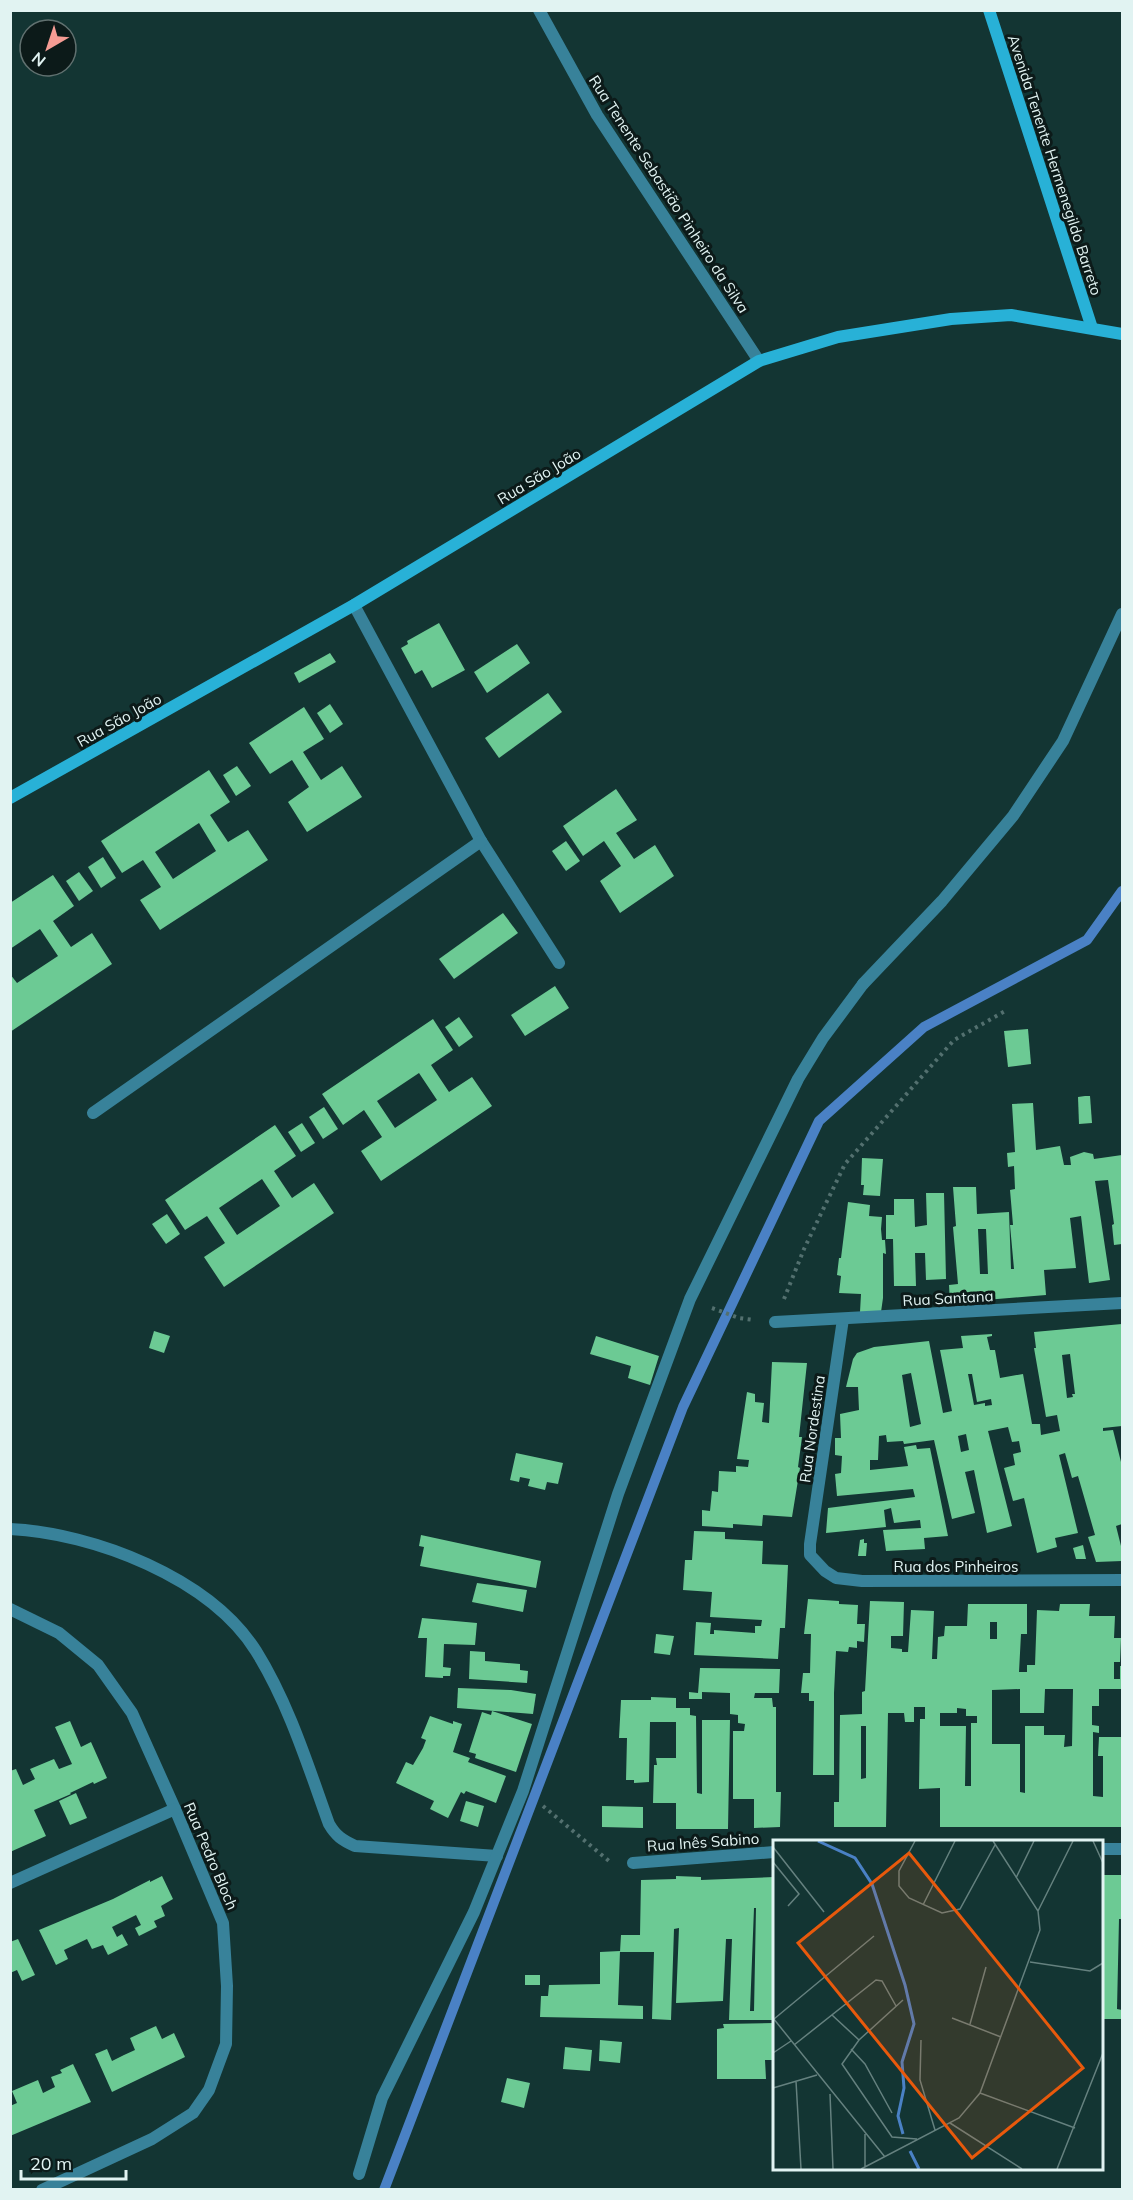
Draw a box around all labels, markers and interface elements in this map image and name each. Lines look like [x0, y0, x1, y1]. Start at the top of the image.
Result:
north arrow [18, 18, 78, 78]
street label: Avenida Tenente Hermenegildo Barreto [1004, 32, 1106, 298]
text: N [28, 48, 50, 71]
street label: Rua Tenente Sebastião Pinheiro da Silva [585, 71, 753, 317]
street label: Rua São João [494, 444, 584, 508]
street label: Rua São João [73, 689, 165, 751]
street label: Rua Santana [902, 1286, 994, 1310]
street label: Rua Nordestina [795, 1374, 829, 1484]
street label: Rua dos Pinheiros [894, 1557, 1018, 1576]
street label: Rua Pedro Bloch [180, 1799, 242, 1913]
street label: Rua Inês Sabino [646, 1829, 760, 1855]
inset map [773, 1840, 1103, 2170]
scale bar [21, 2143, 126, 2181]
text: 20 m [30, 2152, 72, 2175]

